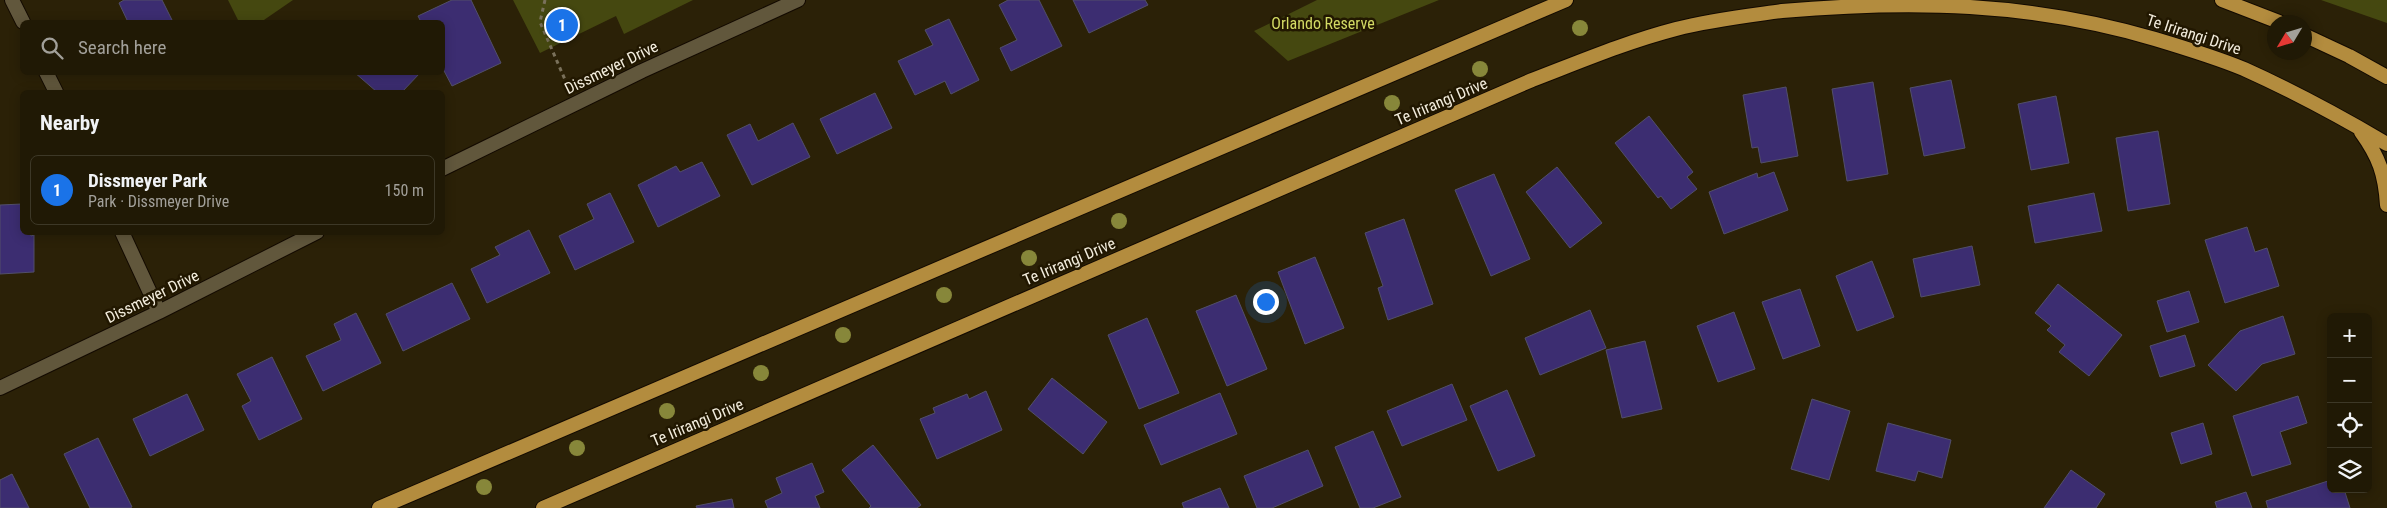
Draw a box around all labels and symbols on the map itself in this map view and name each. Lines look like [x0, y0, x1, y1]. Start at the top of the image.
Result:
pin: 1 [546, 6, 578, 44]
street label: Te Irirangi Drive [2144, 10, 2244, 59]
park label: Orlando Reserve [1271, 14, 1375, 33]
north arrow [2267, 15, 2312, 60]
street label: Dissmeyer Drive [561, 37, 661, 98]
street label: Te Irirangi Drive [1392, 73, 1490, 129]
street label: Te Irirangi Drive [1020, 233, 1118, 289]
street label: Dissmeyer Drive [102, 266, 202, 327]
your location [1253, 289, 1279, 315]
street label: Te Irirangi Drive [648, 394, 746, 450]

